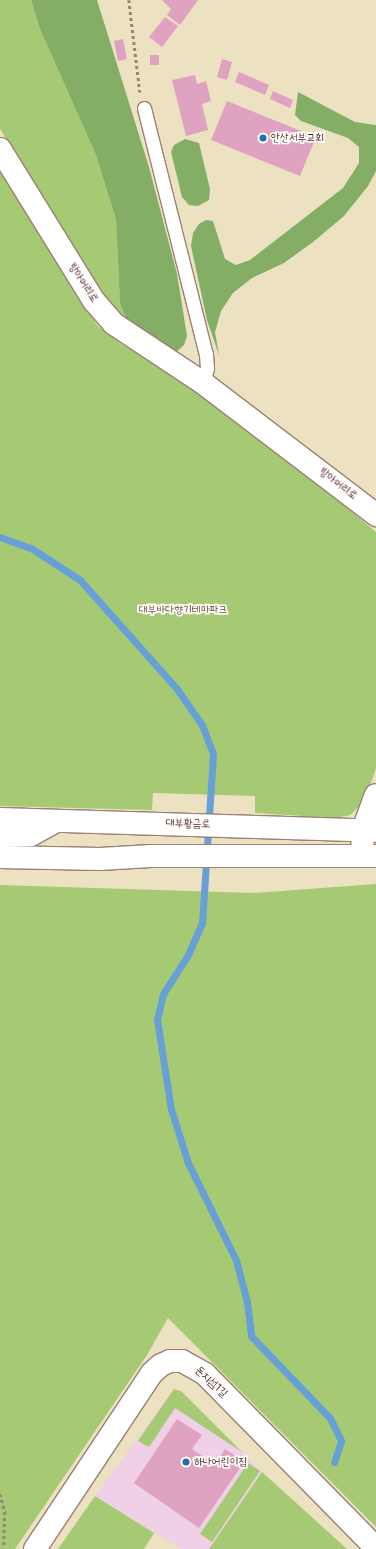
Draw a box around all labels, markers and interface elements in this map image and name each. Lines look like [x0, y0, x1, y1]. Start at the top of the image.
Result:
place label: 안산서부교회 [271, 131, 324, 145]
marker: 안산서부교회 [258, 133, 268, 143]
street label: 방아머리로 [65, 261, 101, 305]
street label: 방아머리로 [316, 465, 360, 503]
park label: 대부바다향기테마파크 [139, 603, 227, 617]
street label: 대부황금로 [166, 817, 210, 831]
street label: 돈지섬1길 [192, 1364, 230, 1400]
place label: 하나어린이집 [194, 1455, 247, 1469]
marker: 하나어린이집 [181, 1457, 191, 1467]

